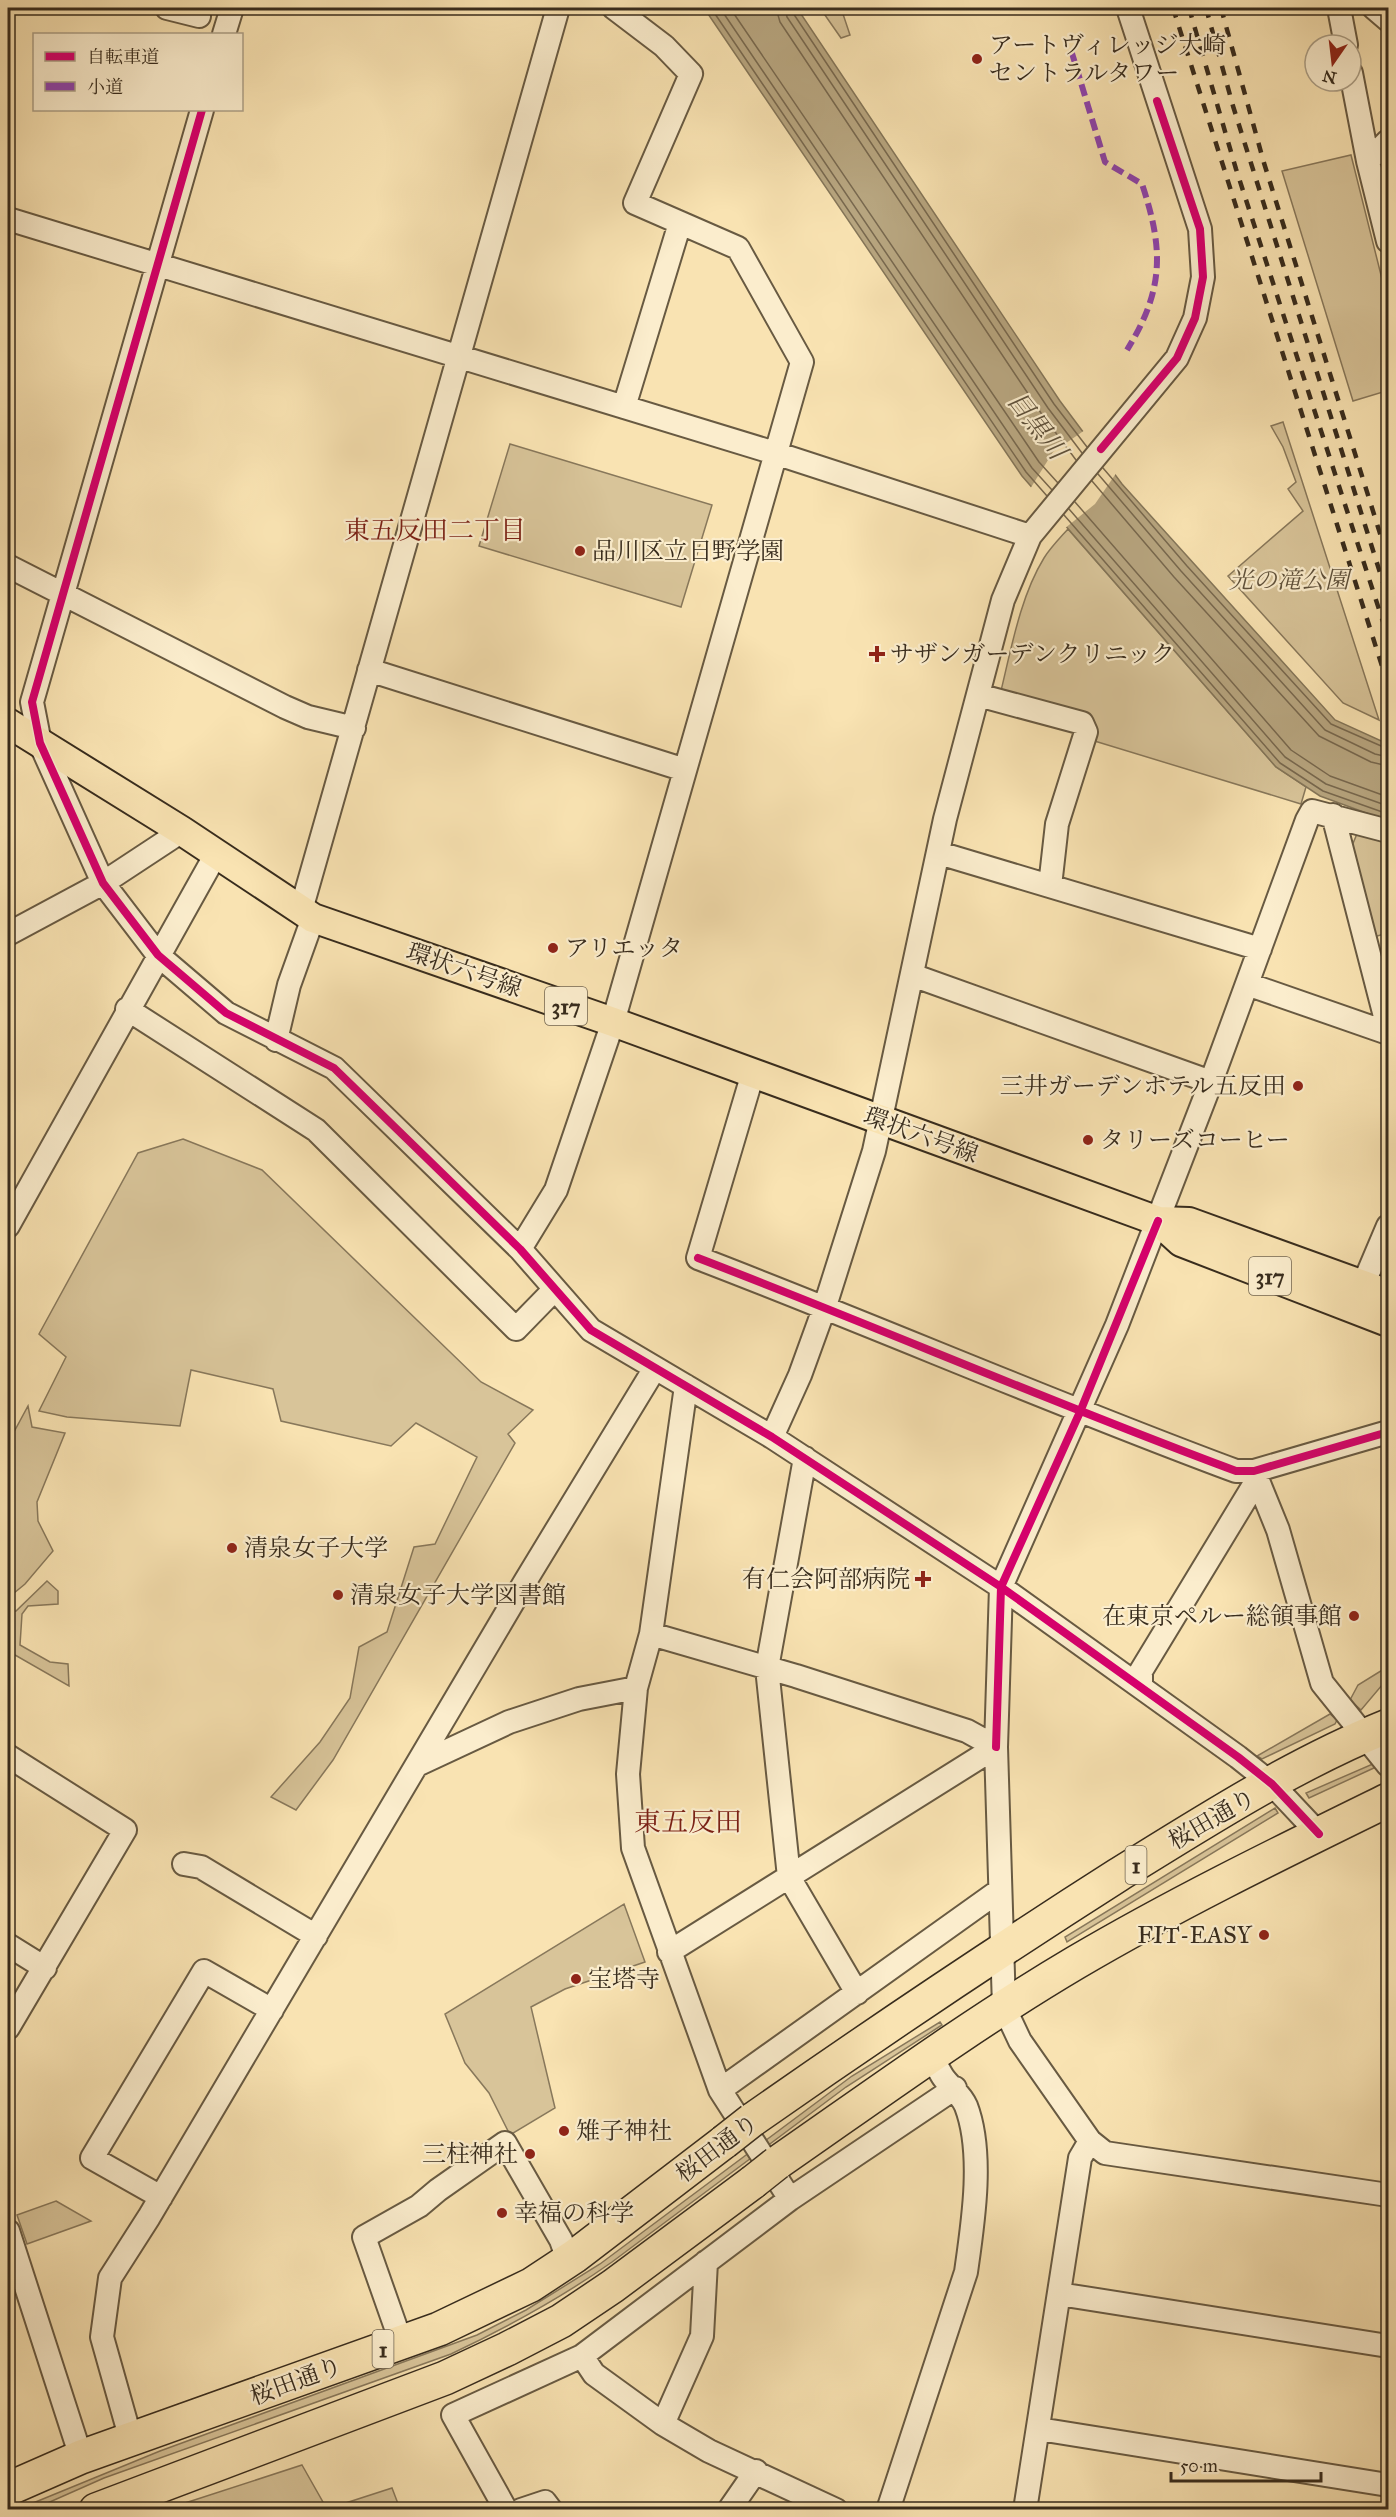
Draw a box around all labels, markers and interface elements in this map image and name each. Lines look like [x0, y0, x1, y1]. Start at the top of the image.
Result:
place label: アートヴィレッジ大崎 セントラルタワー [989, 30, 1227, 88]
legend [33, 33, 243, 111]
north arrow [1303, 33, 1363, 93]
text: 自転車道 [87, 46, 159, 68]
marker: アートヴィレッジ大崎 セントラルタワー [970, 52, 984, 66]
text: N [1320, 66, 1338, 88]
text: 小道 [87, 76, 123, 98]
water label: 目黒川 [1000, 384, 1075, 468]
district label: 東五反田二丁目 [344, 514, 526, 546]
place label: 品川区立日野学園 [592, 536, 784, 566]
marker: 品川区立日野学園 [573, 544, 587, 558]
park label: 光の滝公園 [1229, 565, 1353, 595]
place label: サザンガーデンクリニック [890, 639, 1175, 669]
marker: サザンガーデンクリニック [868, 645, 886, 663]
place label: アリエッタ [565, 933, 683, 963]
street label: 環状六号線 [402, 936, 526, 1004]
marker: アリエッタ [546, 941, 560, 955]
road number: 317 [545, 987, 587, 1025]
place label: 三井ガーデンホテル五反田 [1000, 1071, 1286, 1101]
marker: 三井ガーデンホテル五反田 [1291, 1079, 1305, 1093]
street label: 環状六号線 [859, 1100, 983, 1170]
place label: タリーズコーヒー [1100, 1125, 1290, 1155]
marker: タリーズコーヒー [1081, 1133, 1095, 1147]
road number: 317 [1249, 1257, 1291, 1295]
place label: 清泉女子大学 [244, 1533, 388, 1563]
marker: 清泉女子大学 [225, 1541, 239, 1555]
place label: 有仁会阿部病院 [742, 1564, 910, 1594]
marker: 有仁会阿部病院 [914, 1570, 932, 1588]
place label: 清泉女子大学図書館 [350, 1580, 566, 1610]
marker: 清泉女子大学図書館 [331, 1588, 345, 1602]
place label: 在東京ペルー総領事館 [1102, 1601, 1342, 1631]
marker: 在東京ペルー総領事館 [1347, 1609, 1361, 1623]
street label: 桜田通り [1163, 1782, 1261, 1856]
district label: 東五反田 [634, 1805, 742, 1838]
road number: 1 [1126, 1846, 1146, 1884]
place label: FIT-EASY [1137, 1920, 1253, 1950]
marker: FIT-EASY [1257, 1928, 1271, 1942]
place label: 宝塔寺 [588, 1964, 660, 1994]
marker: 宝塔寺 [569, 1972, 583, 1986]
street label: 桜田通り [670, 2107, 764, 2189]
place label: 雉子神社 [576, 2116, 672, 2146]
marker: 雉子神社 [557, 2124, 571, 2138]
place label: 三柱神社 [422, 2139, 518, 2169]
marker: 三柱神社 [523, 2147, 537, 2161]
place label: 幸福の科学 [514, 2198, 634, 2228]
marker: 幸福の科学 [495, 2206, 509, 2220]
road number: 1 [372, 2330, 394, 2368]
street label: 桜田通り [246, 2350, 346, 2412]
scale bar [1171, 2445, 1321, 2483]
text: 50 m [1180, 2455, 1218, 2477]

